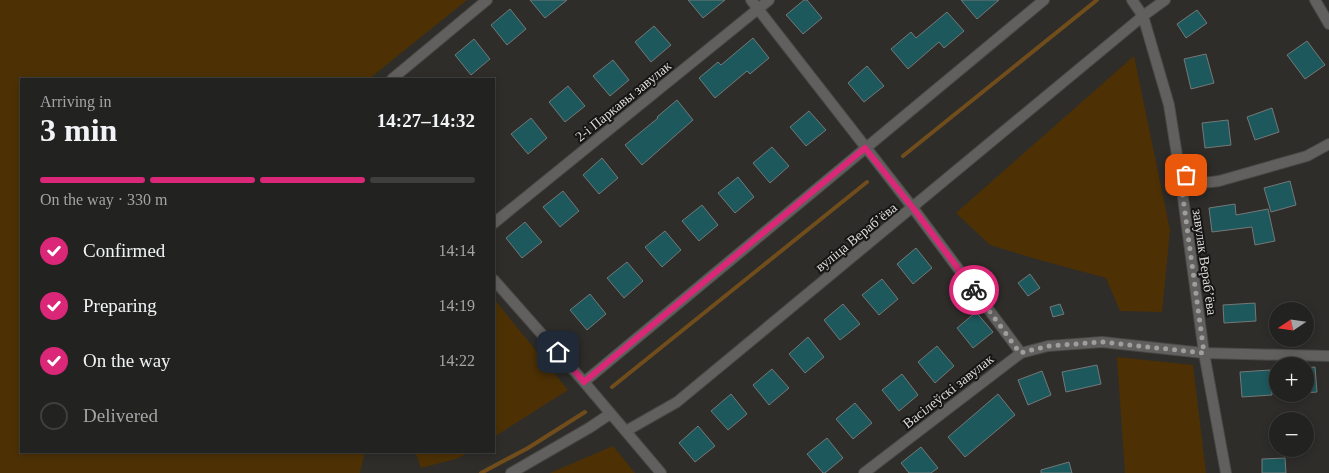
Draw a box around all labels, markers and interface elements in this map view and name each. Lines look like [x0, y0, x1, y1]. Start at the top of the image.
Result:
street label: 2-і Паркавы завулак [572, 58, 674, 145]
text: Arriving in [40, 93, 112, 110]
text: 14:27–14:32 [377, 110, 475, 131]
text: 3 min [40, 112, 117, 148]
pin [1165, 154, 1207, 196]
icon: bag [1172, 161, 1200, 189]
text: On the way · 330 m [40, 191, 168, 208]
street label: вуліца Верабʼёва [813, 200, 900, 275]
street label: завулак Верабʼёва [1190, 208, 1219, 317]
icon: check [40, 237, 68, 265]
text: Confirmed [83, 240, 165, 261]
text: 14:14 [439, 242, 475, 259]
courier [949, 265, 999, 315]
icon: bike [960, 276, 988, 304]
icon: check [40, 292, 68, 320]
text: Preparing [83, 295, 157, 316]
text: 14:19 [439, 297, 475, 314]
north arrow [1269, 302, 1314, 348]
map controls [1269, 302, 1314, 457]
pin [537, 331, 579, 373]
icon: home [544, 338, 572, 366]
icon: check [40, 347, 68, 375]
text: On the way [83, 350, 171, 371]
street label: Васілеўскі завулак [900, 351, 997, 431]
text: 14:22 [439, 352, 475, 369]
button: + [1269, 357, 1314, 402]
text: Delivered [83, 405, 158, 426]
button: − [1269, 412, 1314, 457]

